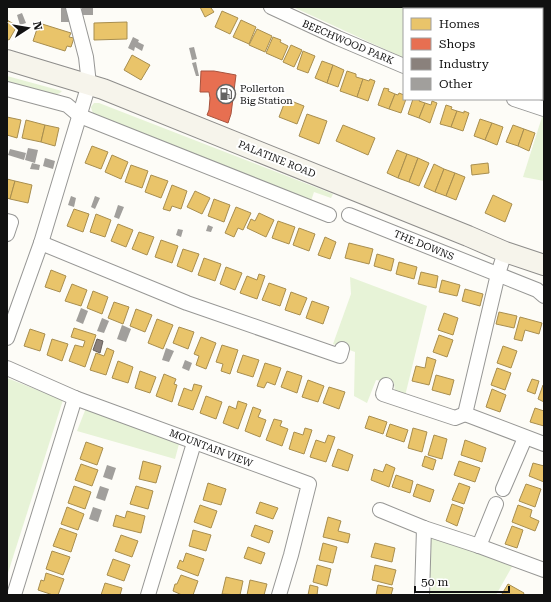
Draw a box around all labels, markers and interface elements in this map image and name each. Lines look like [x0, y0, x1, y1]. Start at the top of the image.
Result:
north arrow [8, 8, 48, 48]
legend [403, 8, 543, 100]
text: Homes [439, 17, 480, 31]
street label: BEECHWOOD PARK [301, 18, 396, 67]
text: N [30, 21, 45, 32]
text: Shops [439, 37, 475, 51]
text: Industry [439, 57, 490, 71]
text: Other [439, 77, 472, 91]
fuel station icon: Pollerton Big Station [215, 83, 237, 105]
place label: Pollerton Big Station [240, 83, 293, 106]
street label: PALATINE ROAD [237, 138, 318, 180]
street label: THE DOWNS [392, 228, 456, 262]
street label: MOUNTAIN VIEW [168, 427, 255, 469]
scale bar [415, 568, 509, 594]
text: 50 m [421, 575, 448, 589]

